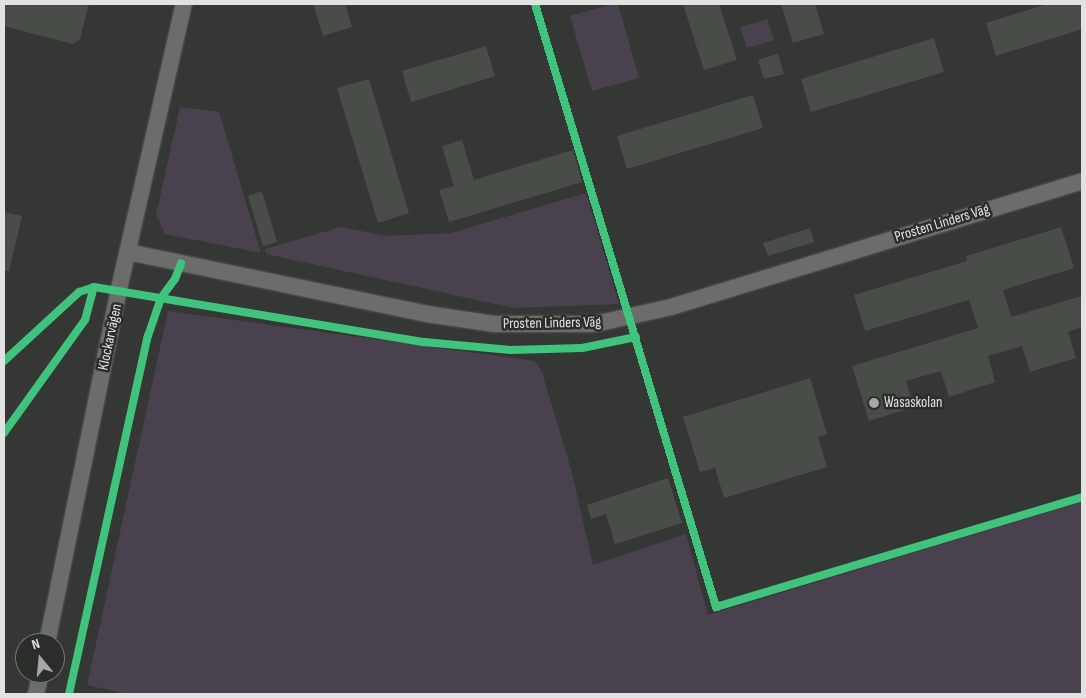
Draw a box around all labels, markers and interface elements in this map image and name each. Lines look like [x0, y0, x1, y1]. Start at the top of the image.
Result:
street label: Prosten Linders Väg [892, 200, 992, 246]
street label: Klockarvägen [94, 302, 126, 372]
street label: Prosten Linders Väg [503, 313, 601, 333]
place label: Wasaskolan [884, 394, 942, 412]
marker: Wasaskolan [868, 397, 880, 409]
north arrow [15, 633, 65, 683]
text: N [30, 635, 42, 653]

